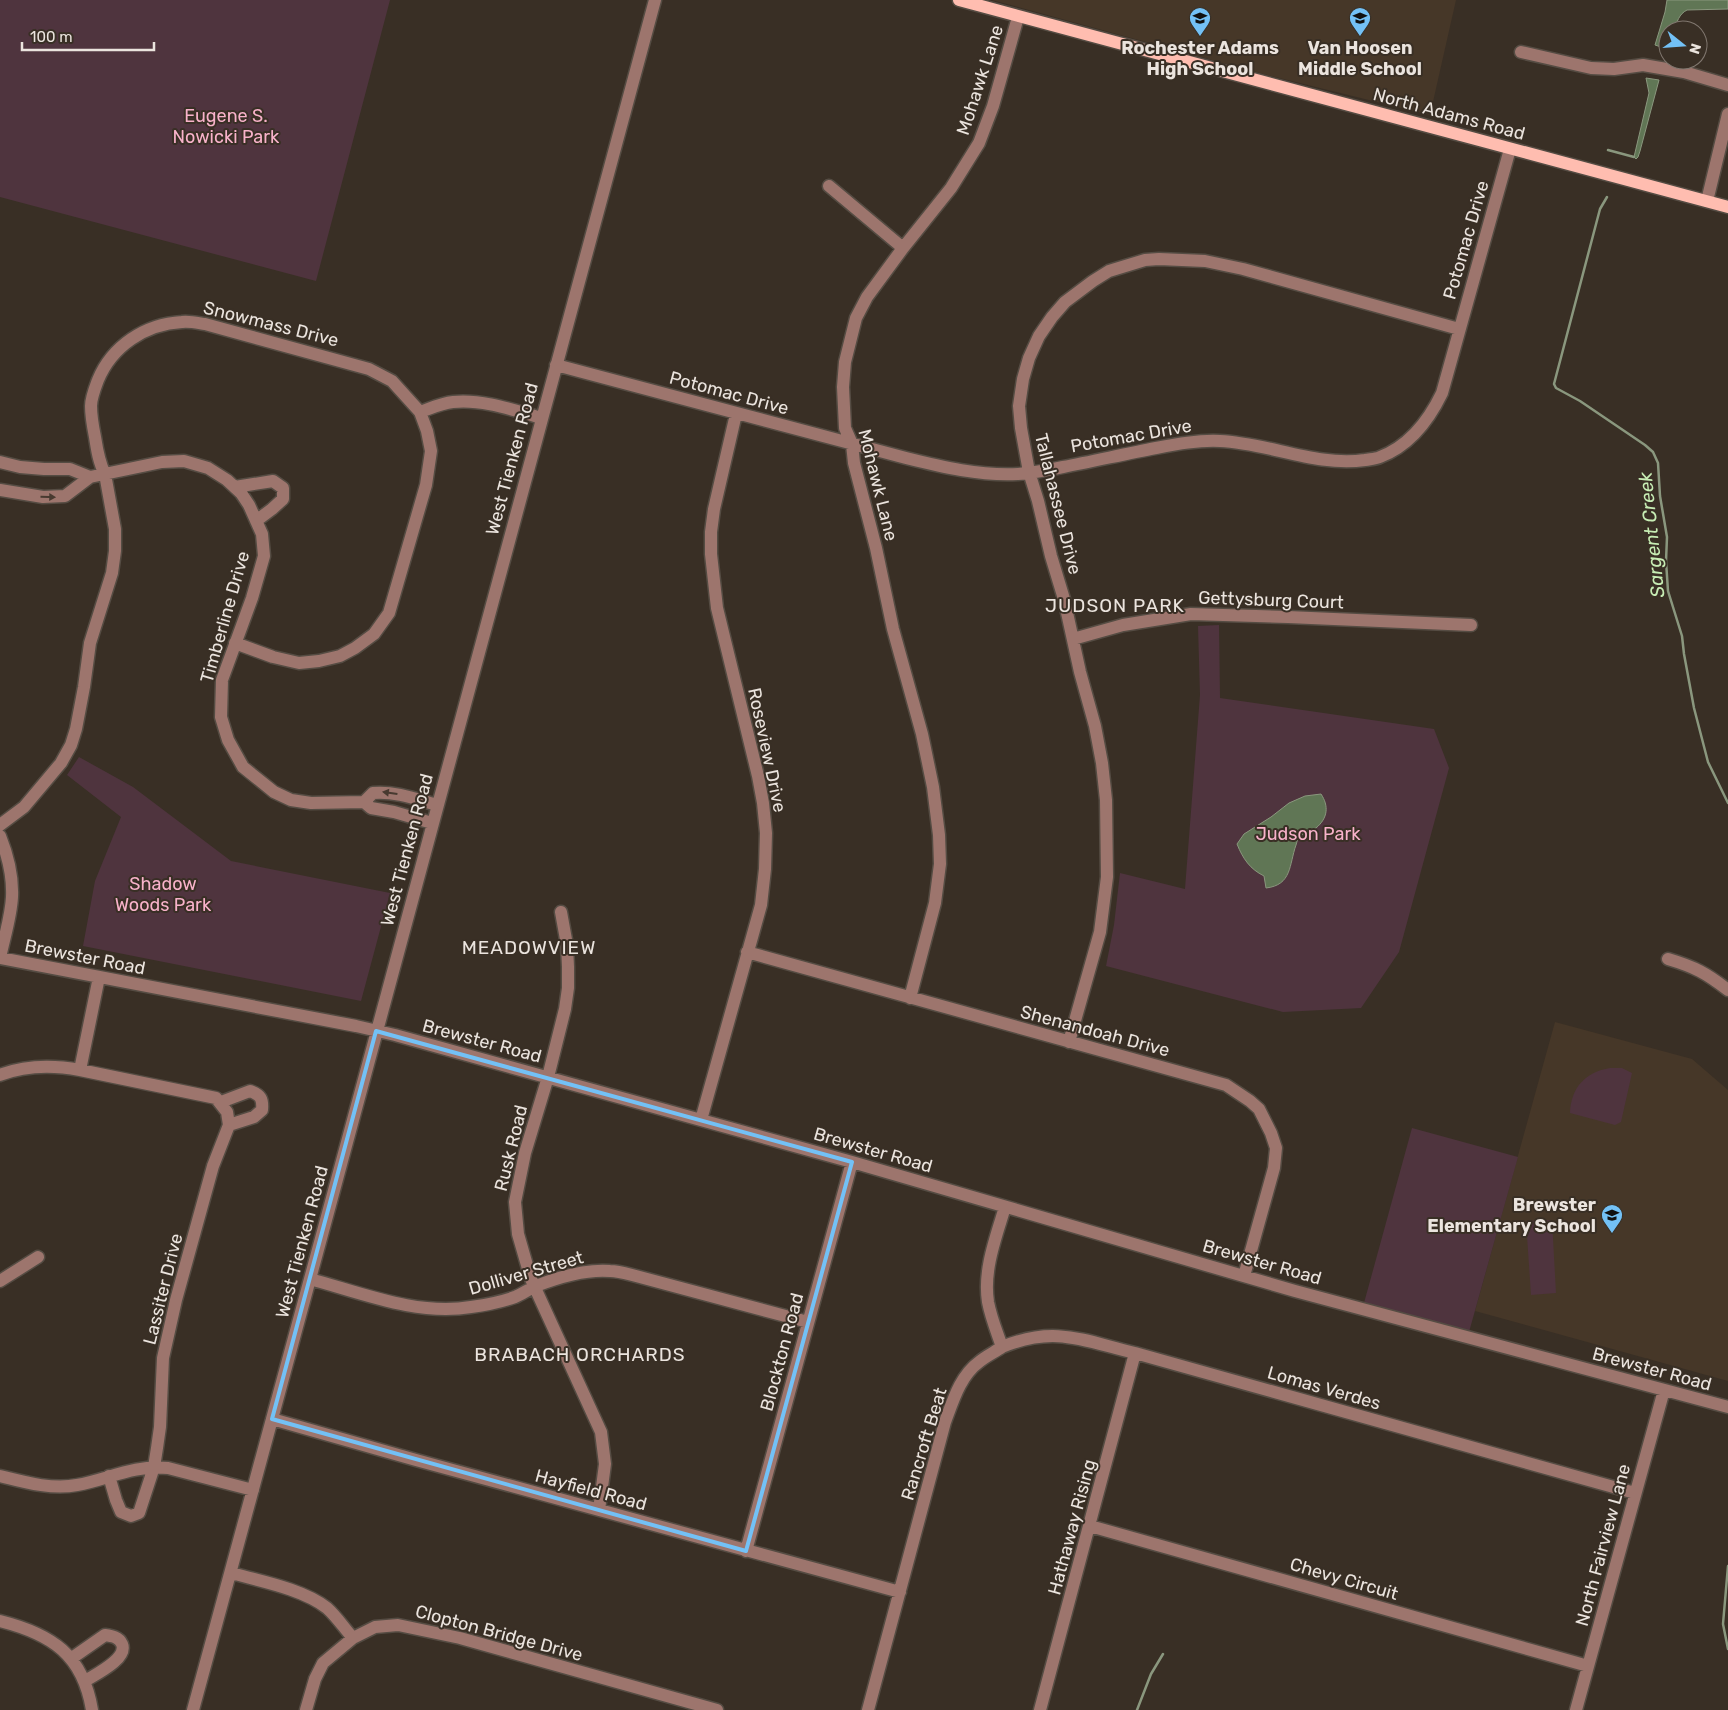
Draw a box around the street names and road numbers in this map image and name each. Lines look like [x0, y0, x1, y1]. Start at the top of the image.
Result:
street label: Mohawk Lane [952, 22, 1008, 138]
street label: North Adams Road [1371, 83, 1527, 145]
street label: Potomac Drive [1439, 178, 1493, 302]
street label: Snowmass Drive [201, 297, 341, 351]
street label: Potomac Drive [667, 367, 791, 419]
street label: West Tienken Road [481, 380, 543, 538]
street label: Potomac Drive [1069, 415, 1193, 457]
street label: Mohawk Lane [853, 427, 903, 543]
street label: Tallahassee Drive [1030, 431, 1086, 577]
street label: Timberline Drive [196, 549, 254, 685]
street label: Gettysburg Court [1198, 586, 1344, 614]
street label: Roseview Drive [743, 686, 791, 814]
street label: West Tienken Road [376, 771, 438, 929]
street label: Brewster Road [23, 935, 147, 979]
street label: Shenandoah Drive [1018, 1000, 1172, 1062]
street label: Brewster Road [420, 1015, 544, 1067]
street label: Rusk Road [490, 1103, 532, 1193]
street label: Brewster Road [811, 1123, 935, 1177]
street label: West Tienken Road [271, 1163, 333, 1321]
street label: Lassiter Drive [139, 1231, 187, 1347]
street label: Brewster Road [1200, 1235, 1324, 1289]
street label: Dolliver Street [466, 1246, 586, 1300]
street label: Blockton Road [756, 1291, 808, 1413]
street label: Brewster Road [1590, 1343, 1714, 1395]
street label: Lomas Verdes [1265, 1361, 1383, 1415]
street label: Rancroft Beat [896, 1385, 952, 1503]
street label: Hathaway Rising [1043, 1457, 1101, 1597]
street label: North Fairview Lane [1571, 1462, 1635, 1628]
street label: Hayfield Road [533, 1465, 649, 1515]
street label: Chevy Circuit [1287, 1553, 1401, 1605]
street label: Clopton Bridge Drive [413, 1600, 585, 1666]

